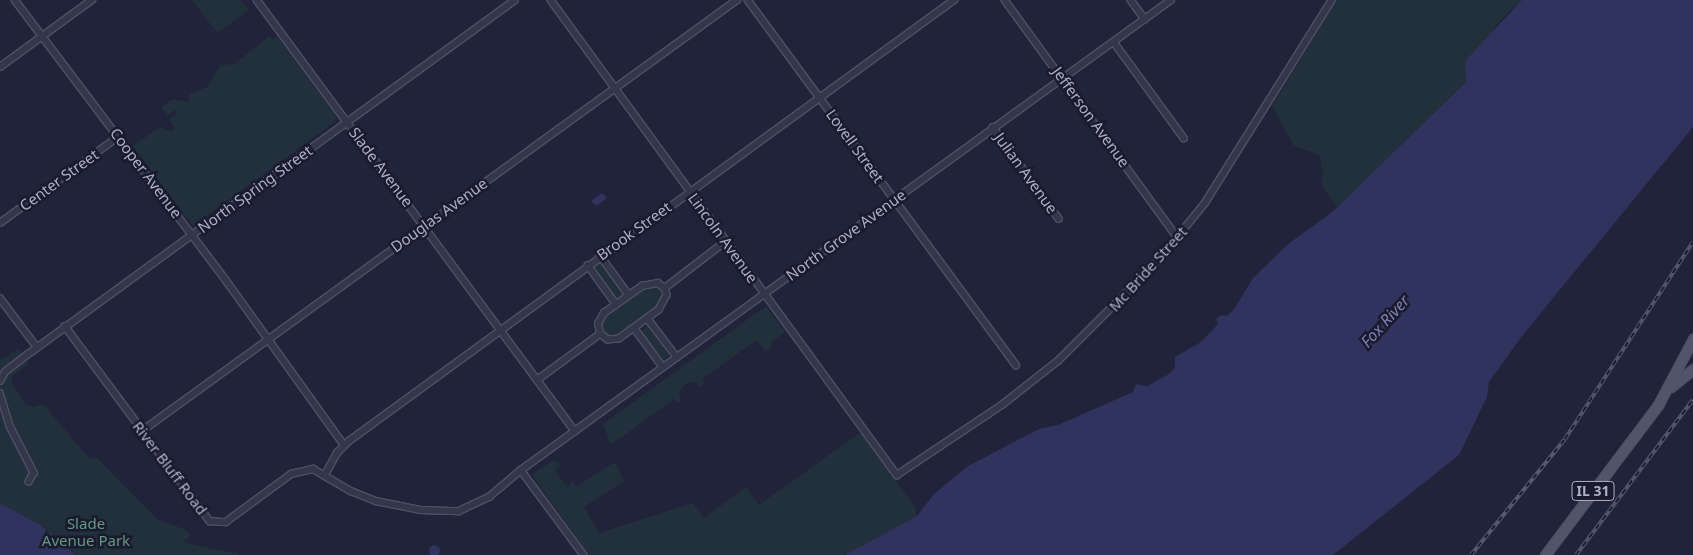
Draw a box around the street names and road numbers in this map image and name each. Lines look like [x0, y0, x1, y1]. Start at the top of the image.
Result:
street label: Jefferson Avenue [1049, 63, 1133, 171]
street label: Lovell Street [822, 106, 888, 186]
street label: Cooper Avenue [106, 124, 186, 222]
street label: Slade Avenue [345, 124, 417, 210]
street label: Julian Avenue [991, 129, 1061, 217]
street label: North Spring Street [194, 141, 316, 237]
street label: Center Street [16, 145, 102, 215]
street label: Douglas Avenue [387, 174, 491, 256]
street label: North Grove Avenue [783, 186, 909, 284]
street label: Lincoln Avenue [684, 189, 762, 287]
street label: Brook Street [593, 198, 675, 264]
street label: Mc Bride Street [1105, 223, 1191, 315]
street label: River Bluff Road [129, 418, 211, 518]
road number: IL 31 [1570, 480, 1616, 502]

